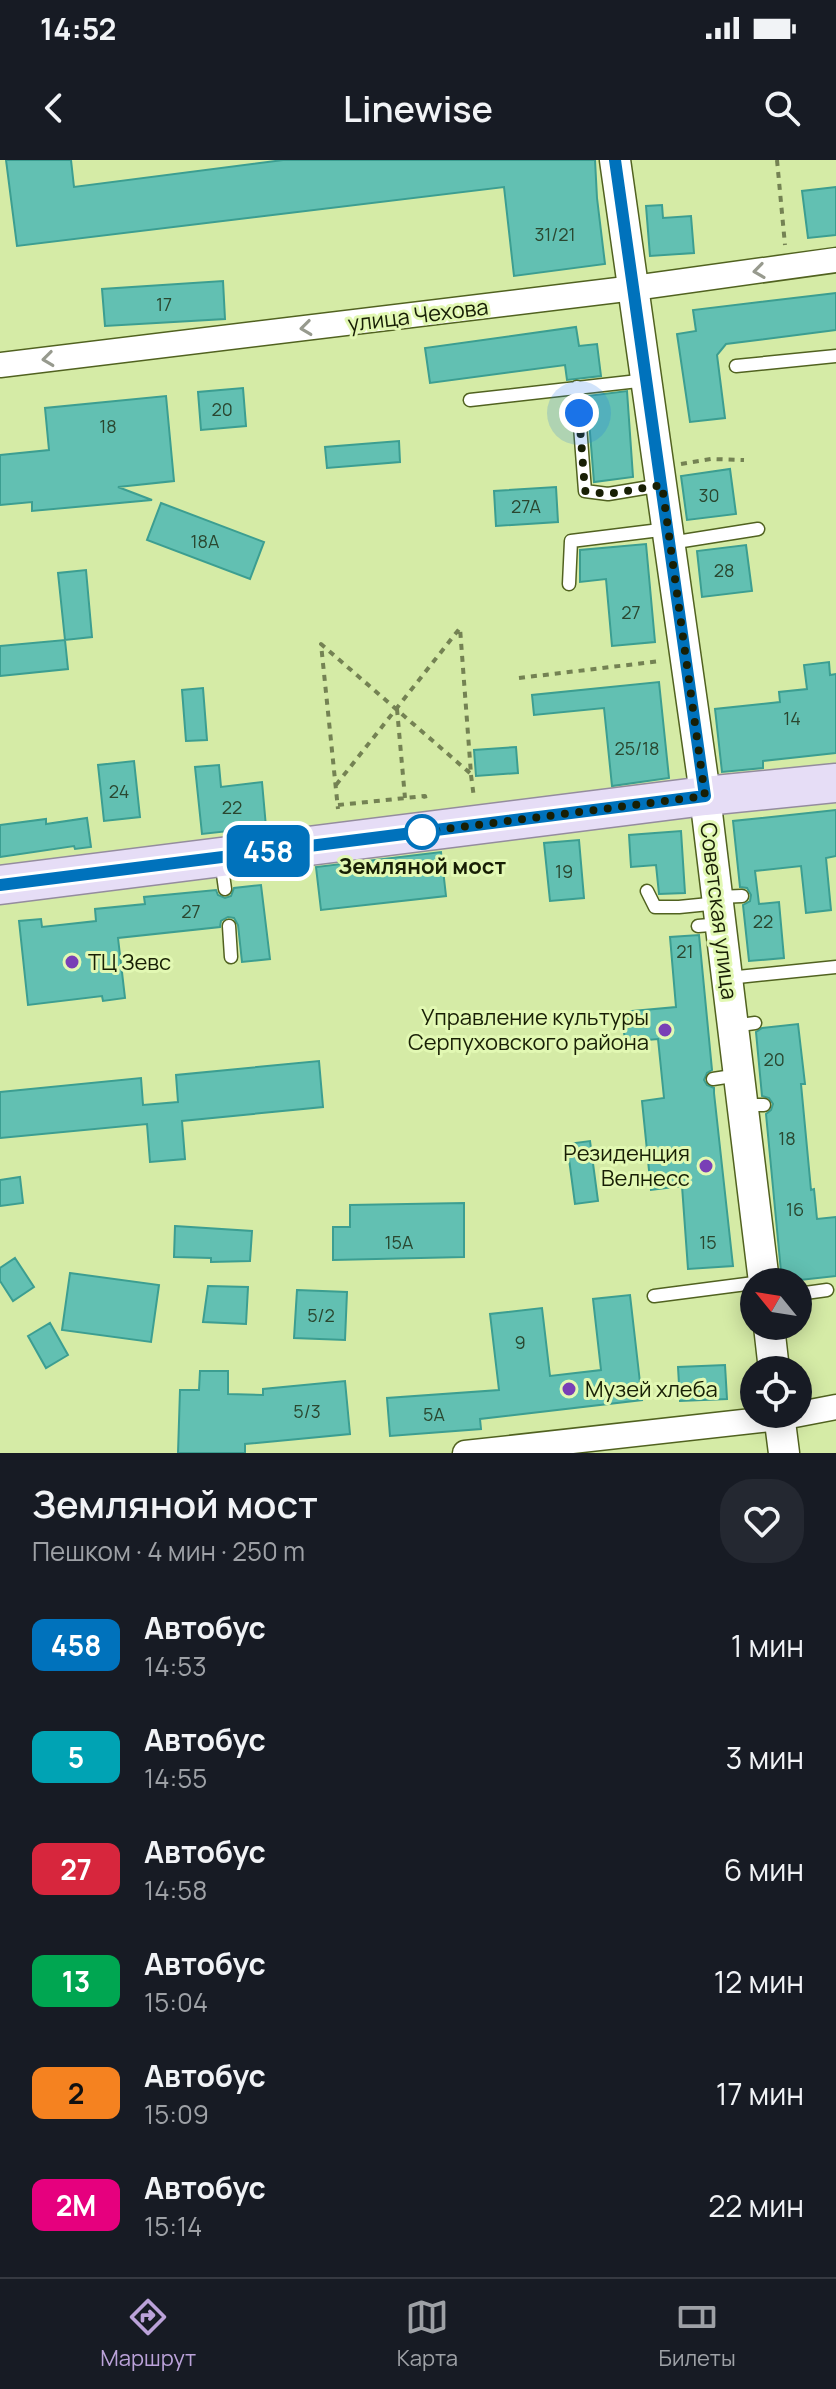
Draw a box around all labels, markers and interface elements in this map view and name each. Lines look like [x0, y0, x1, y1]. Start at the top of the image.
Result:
text: 14:52 [40, 8, 116, 49]
text: Linewise [343, 84, 493, 133]
icon: back [32, 86, 76, 130]
icon: search [760, 86, 804, 130]
house number: 31/21 [534, 222, 576, 246]
one-way arrow [752, 262, 766, 279]
street label: улица Чехова [346, 291, 490, 339]
house number: 17 [156, 292, 172, 316]
one-way arrow [299, 319, 313, 336]
one-way arrow [41, 351, 54, 368]
your location [559, 393, 599, 433]
house number: 20 [211, 397, 233, 421]
house number: 18 [99, 414, 117, 438]
house number: 30 [699, 483, 719, 507]
house number: 27А [511, 494, 542, 518]
house number: 18А [191, 529, 220, 553]
house number: 28 [714, 558, 734, 582]
house number: 27 [621, 600, 641, 624]
house number: 14 [783, 706, 801, 730]
house number: 25/18 [614, 736, 660, 760]
house number: 24 [109, 779, 129, 803]
house number: 22 [222, 795, 242, 819]
marker: Земляной мост [405, 815, 439, 849]
street label: Советская улица [693, 821, 745, 1001]
line badge: 458 [222, 825, 314, 877]
text: 458 [243, 832, 293, 870]
place label: Земляной мост [338, 851, 506, 881]
house number: 19 [555, 859, 573, 883]
house number: 27 [181, 899, 201, 923]
house number: 22 [753, 909, 773, 933]
house number: 21 [676, 939, 694, 963]
place label: ТЦ Зевс [88, 947, 171, 977]
marker: ТЦ Зевс [63, 953, 81, 971]
place label: Управление культуры Серпуховского района [408, 1002, 649, 1057]
marker: Управление культуры Серпуховского района [656, 1021, 674, 1039]
house number: 20 [763, 1047, 785, 1071]
house number: 18 [778, 1126, 796, 1150]
place label: Резиденция Велнесс [563, 1138, 690, 1193]
marker: Резиденция Велнесс [697, 1157, 715, 1175]
house number: 16 [786, 1197, 804, 1221]
house number: 15А [385, 1230, 414, 1254]
house number: 15 [699, 1230, 717, 1254]
north arrow [740, 1268, 812, 1340]
map controls [740, 1268, 812, 1428]
house number: 5/2 [307, 1303, 335, 1327]
house number: 9 [514, 1330, 526, 1354]
button: locate [740, 1356, 812, 1428]
place label: Музей хлеба [585, 1374, 718, 1404]
marker: Музей хлеба [560, 1380, 578, 1398]
house number: 5/3 [293, 1399, 321, 1423]
house number: 5А [423, 1402, 445, 1426]
text: Земляной мост [32, 1477, 318, 1529]
button: heart [720, 1479, 804, 1563]
text: Пешком · 4 мин · 250 m [32, 1533, 305, 1569]
text: Автобус [144, 1607, 266, 1648]
text: 1 мин [731, 1625, 804, 1666]
text: 458 [51, 1626, 101, 1664]
text: 14:53 [144, 1648, 207, 1684]
text: Автобус [144, 1719, 266, 1760]
text: 3 мин [726, 1737, 804, 1778]
text: 5 [68, 1738, 84, 1776]
text: 14:55 [144, 1760, 207, 1796]
text: Автобус [144, 1831, 266, 1872]
text: 6 мин [724, 1849, 804, 1890]
text: 27 [60, 1850, 92, 1888]
text: 14:58 [144, 1872, 207, 1908]
text: Автобус [144, 1943, 266, 1984]
text: 12 мин [714, 1961, 804, 2002]
text: 13 [62, 1962, 90, 2000]
text: 15:04 [144, 1984, 208, 2020]
text: Автобус [144, 2055, 266, 2096]
text: 17 мин [716, 2073, 804, 2114]
text: 2 [68, 2074, 84, 2112]
text: 15:09 [144, 2096, 209, 2132]
text: Автобус [144, 2167, 266, 2208]
text: 22 мин [708, 2185, 804, 2226]
text: 2М [56, 2186, 96, 2224]
text: 15:14 [144, 2208, 202, 2244]
tab: Маршрут [100, 2295, 196, 2373]
tab: Карта [397, 2295, 458, 2373]
tab: Билеты [659, 2295, 736, 2373]

